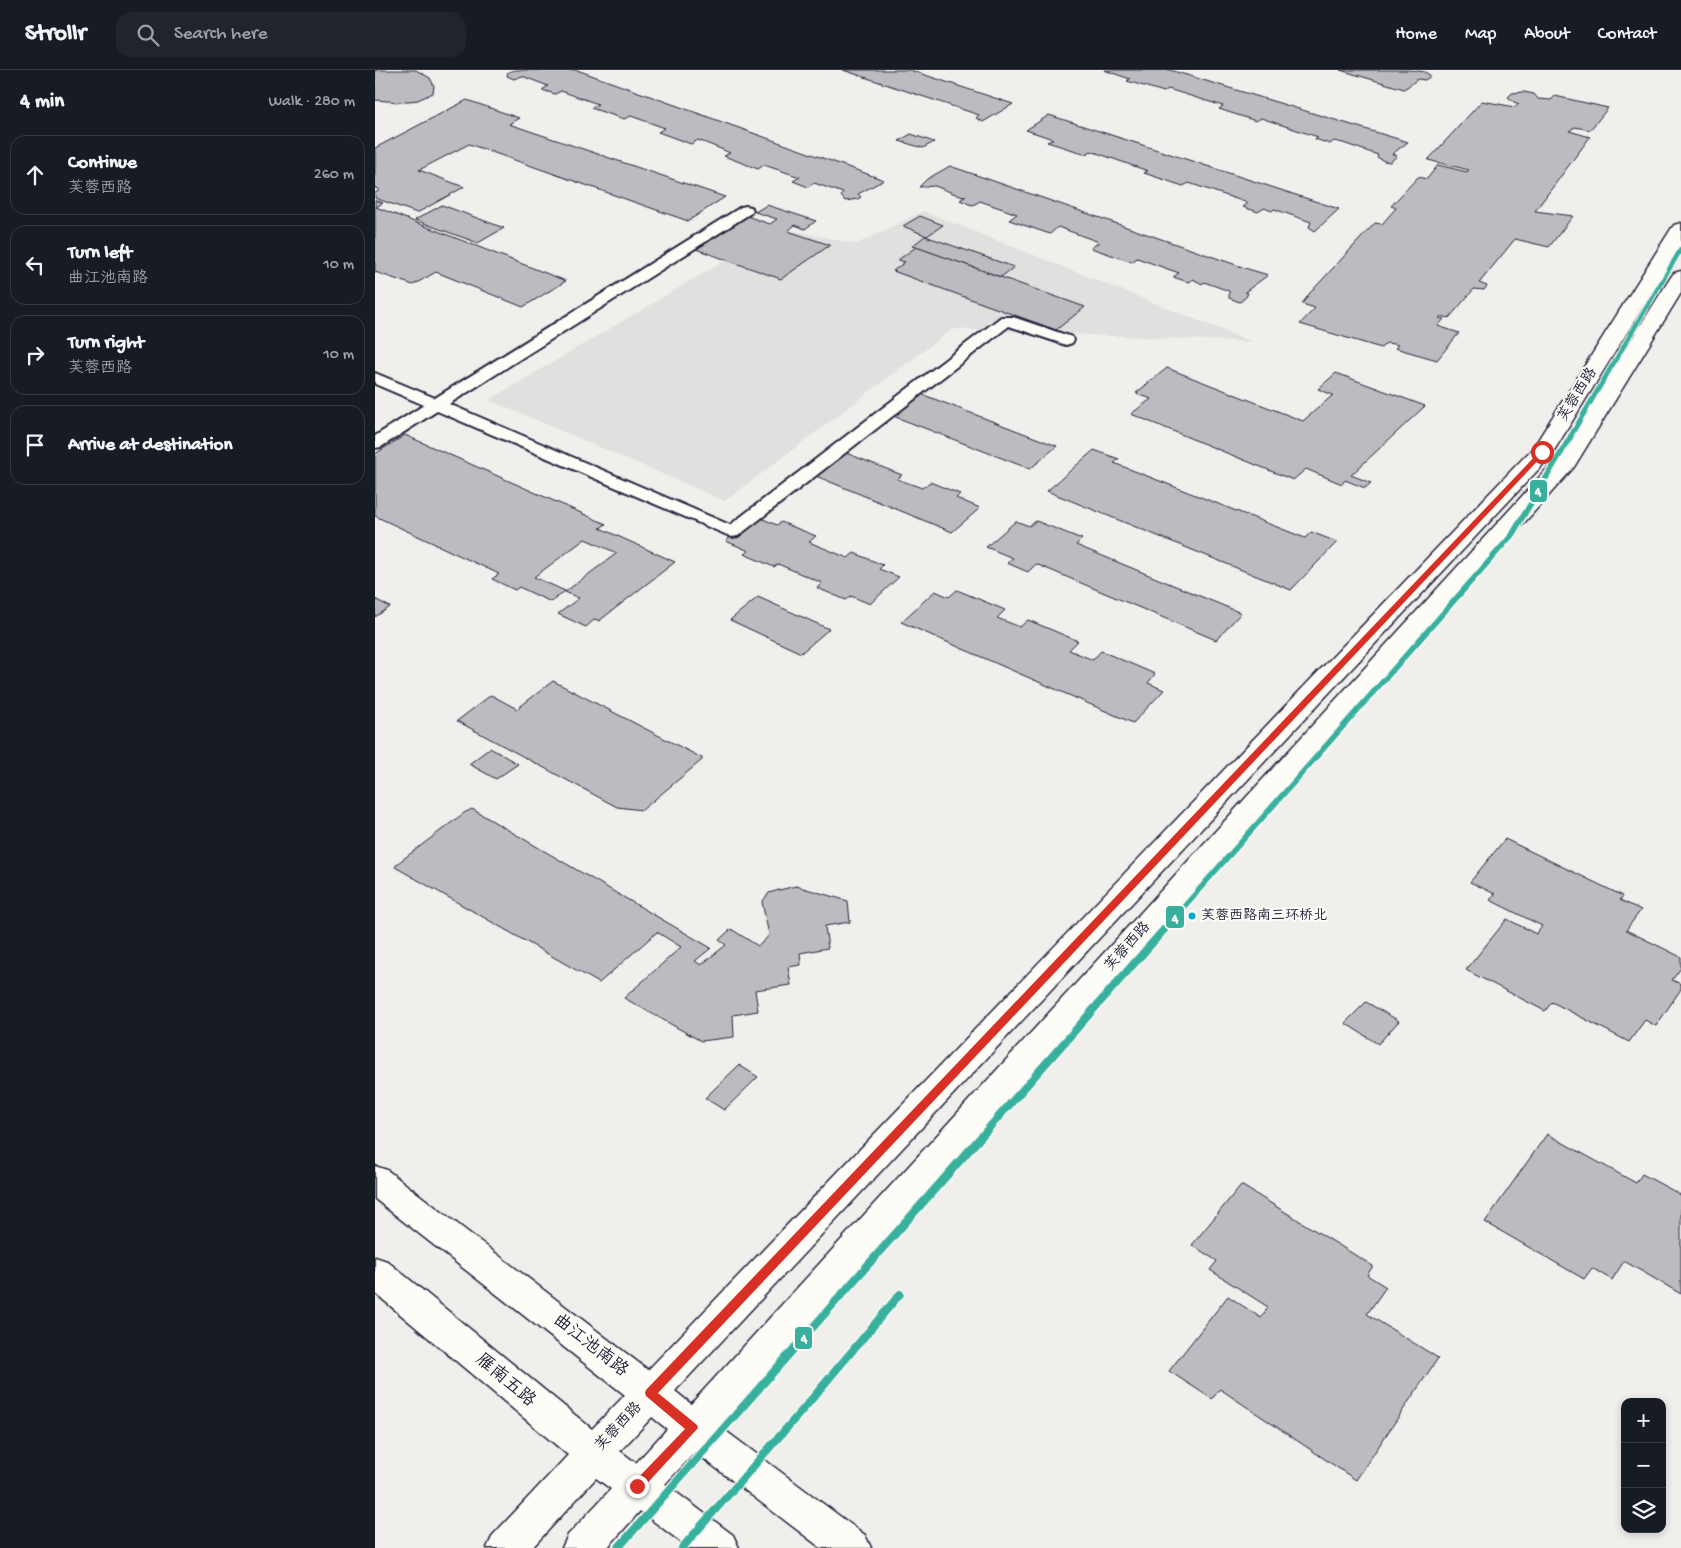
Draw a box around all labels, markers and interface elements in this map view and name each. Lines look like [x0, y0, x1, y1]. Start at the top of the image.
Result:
search box [116, 12, 466, 57]
text: Strollr [25, 20, 86, 49]
icon: search [134, 21, 162, 49]
text: Search here [174, 23, 268, 46]
text: Home [1395, 24, 1437, 45]
text: Map [1465, 24, 1496, 45]
text: About [1524, 24, 1570, 45]
text: Contact [1598, 24, 1656, 45]
text: 4 min [20, 90, 64, 115]
text: Walk · 280 m [268, 93, 355, 112]
text: Continue [68, 152, 137, 175]
icon: ahead [21, 161, 49, 189]
text: 260 m [314, 166, 354, 185]
text: 芙蓉西路 [68, 180, 132, 199]
text: Turn left [68, 242, 132, 265]
icon: left [21, 251, 49, 279]
text: 10 m [323, 256, 354, 275]
text: 曲江池南路 [68, 270, 148, 289]
text: Turn right [68, 332, 144, 355]
icon: right [21, 341, 49, 369]
text: 10 m [323, 346, 354, 365]
text: 芙蓉西路 [68, 360, 132, 379]
street label: 芙蓉西路 [1554, 365, 1602, 425]
icon: arrive [21, 431, 49, 459]
text: Arrive at destination [68, 434, 232, 457]
route start [1531, 441, 1554, 464]
line badge: 4 [1529, 479, 1548, 503]
text: 4 [1534, 484, 1542, 501]
line badge: 4 [1165, 905, 1185, 929]
place label: 芙蓉西路南三环桥北 [1201, 907, 1327, 925]
text: 4 [1171, 911, 1179, 928]
marker: 芙蓉西路南三环桥北 [1187, 911, 1197, 921]
street label: 芙蓉西路 [1101, 919, 1155, 975]
street label: 曲江池南路 [548, 1309, 633, 1382]
line badge: 4 [794, 1326, 813, 1350]
text: 4 [800, 1331, 808, 1348]
street label: 雁南五路 [471, 1349, 540, 1412]
map controls [1621, 1398, 1666, 1533]
button: + [1621, 1398, 1666, 1443]
street label: 芙蓉西路 [592, 1399, 646, 1455]
button: − [1621, 1443, 1666, 1488]
route end [626, 1475, 649, 1498]
button: layers [1621, 1488, 1666, 1533]

